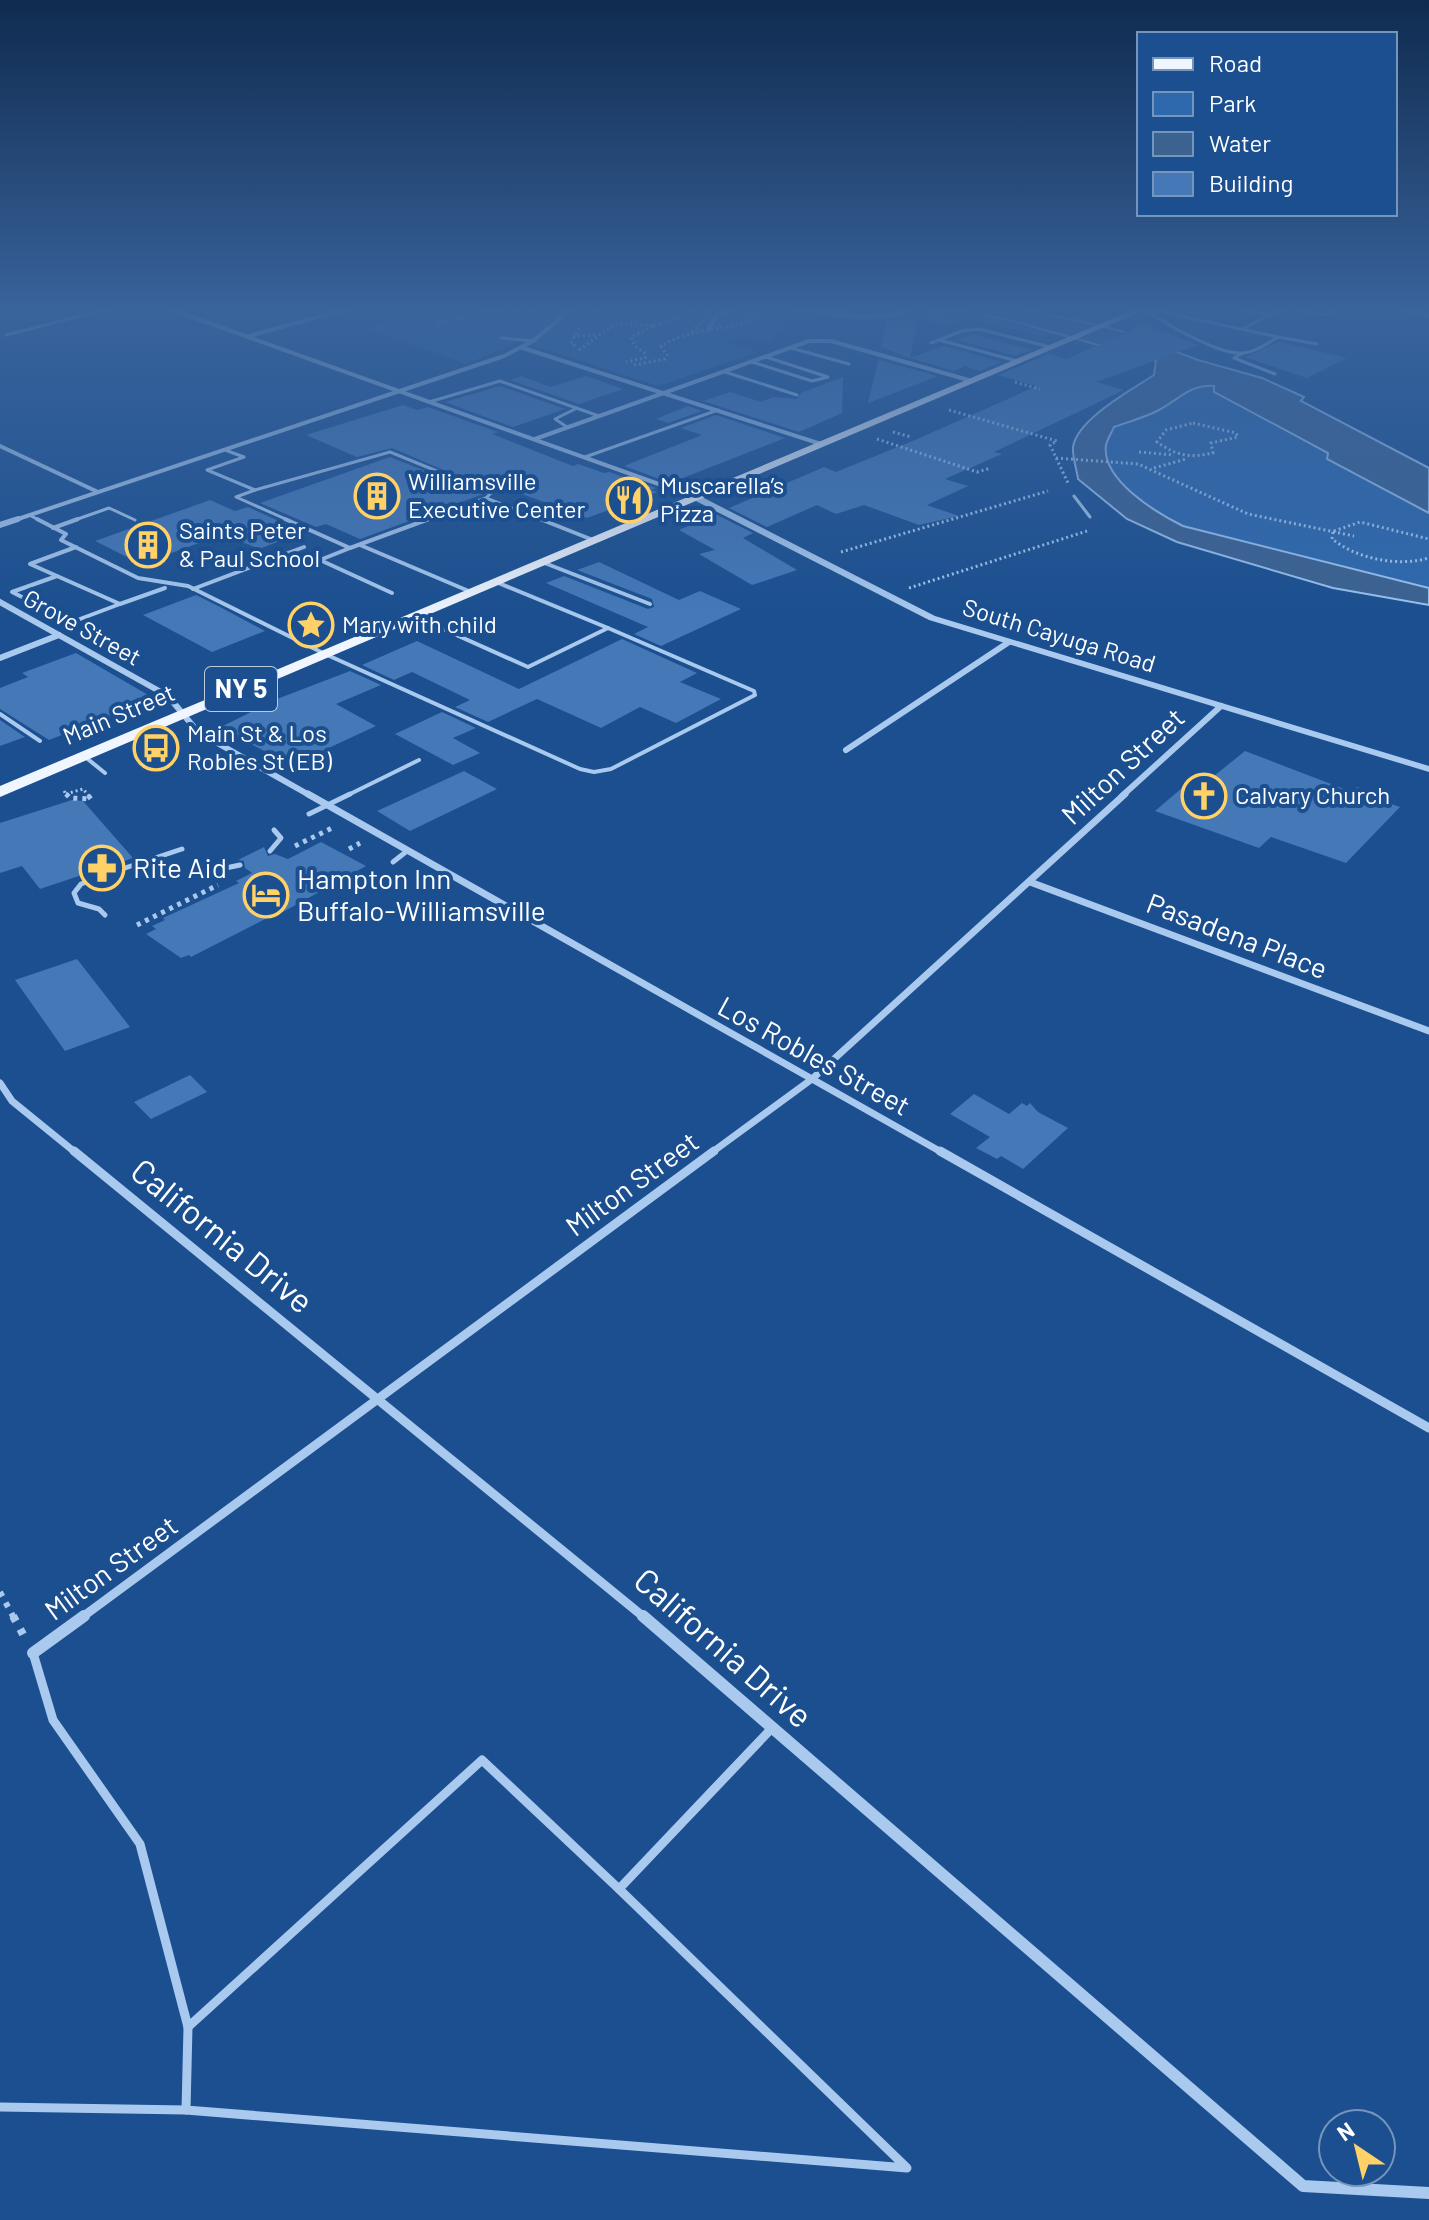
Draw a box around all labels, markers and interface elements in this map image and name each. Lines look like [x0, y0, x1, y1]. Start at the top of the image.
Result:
legend [1137, 32, 1397, 216]
text: Road [1209, 48, 1262, 77]
text: Park [1209, 88, 1256, 117]
text: Water [1209, 128, 1271, 157]
text: Building [1209, 168, 1293, 197]
place label: Williamsville Executive Center [408, 466, 585, 523]
place label: Muscarella’s Pizza [660, 470, 784, 527]
building icon: Williamsville Executive Center [353, 472, 401, 520]
restaurant icon: Muscarella’s Pizza [605, 476, 653, 524]
place label: Saints Peter & Paul School [179, 515, 320, 572]
building icon: Saints Peter & Paul School [124, 521, 172, 569]
street label: Grove Street [19, 582, 147, 671]
street label: South Cayuga Road [960, 591, 1159, 678]
place icon: Mary with child [287, 601, 335, 649]
place label: Mary with child [342, 609, 497, 638]
road number: NY 5 [205, 667, 277, 711]
street label: Main Street [58, 677, 179, 750]
street label: Milton Street [1054, 700, 1191, 831]
place label: Main St & Los Robles St (EB) [187, 718, 333, 775]
bus stop icon: Main St & Los Robles St (EB) [132, 724, 180, 772]
church icon: Calvary Church [1180, 772, 1228, 820]
place label: Calvary Church [1235, 780, 1390, 809]
pharmacy icon: Rite Aid [78, 844, 126, 892]
place label: Rite Aid [133, 850, 227, 884]
place label: Hampton Inn Buffalo-Williamsville [297, 861, 546, 927]
hotel icon: Hampton Inn Buffalo-Williamsville [242, 871, 290, 919]
street label: Pasadena Place [1142, 885, 1332, 985]
street label: Los Robles Street [712, 988, 917, 1122]
street label: Milton Street [558, 1124, 704, 1243]
street label: California Drive [124, 1149, 322, 1321]
street label: Milton Street [37, 1508, 183, 1627]
street label: California Drive [627, 1558, 821, 1735]
north arrow [1317, 2108, 1397, 2188]
text: N [1332, 2116, 1358, 2146]

